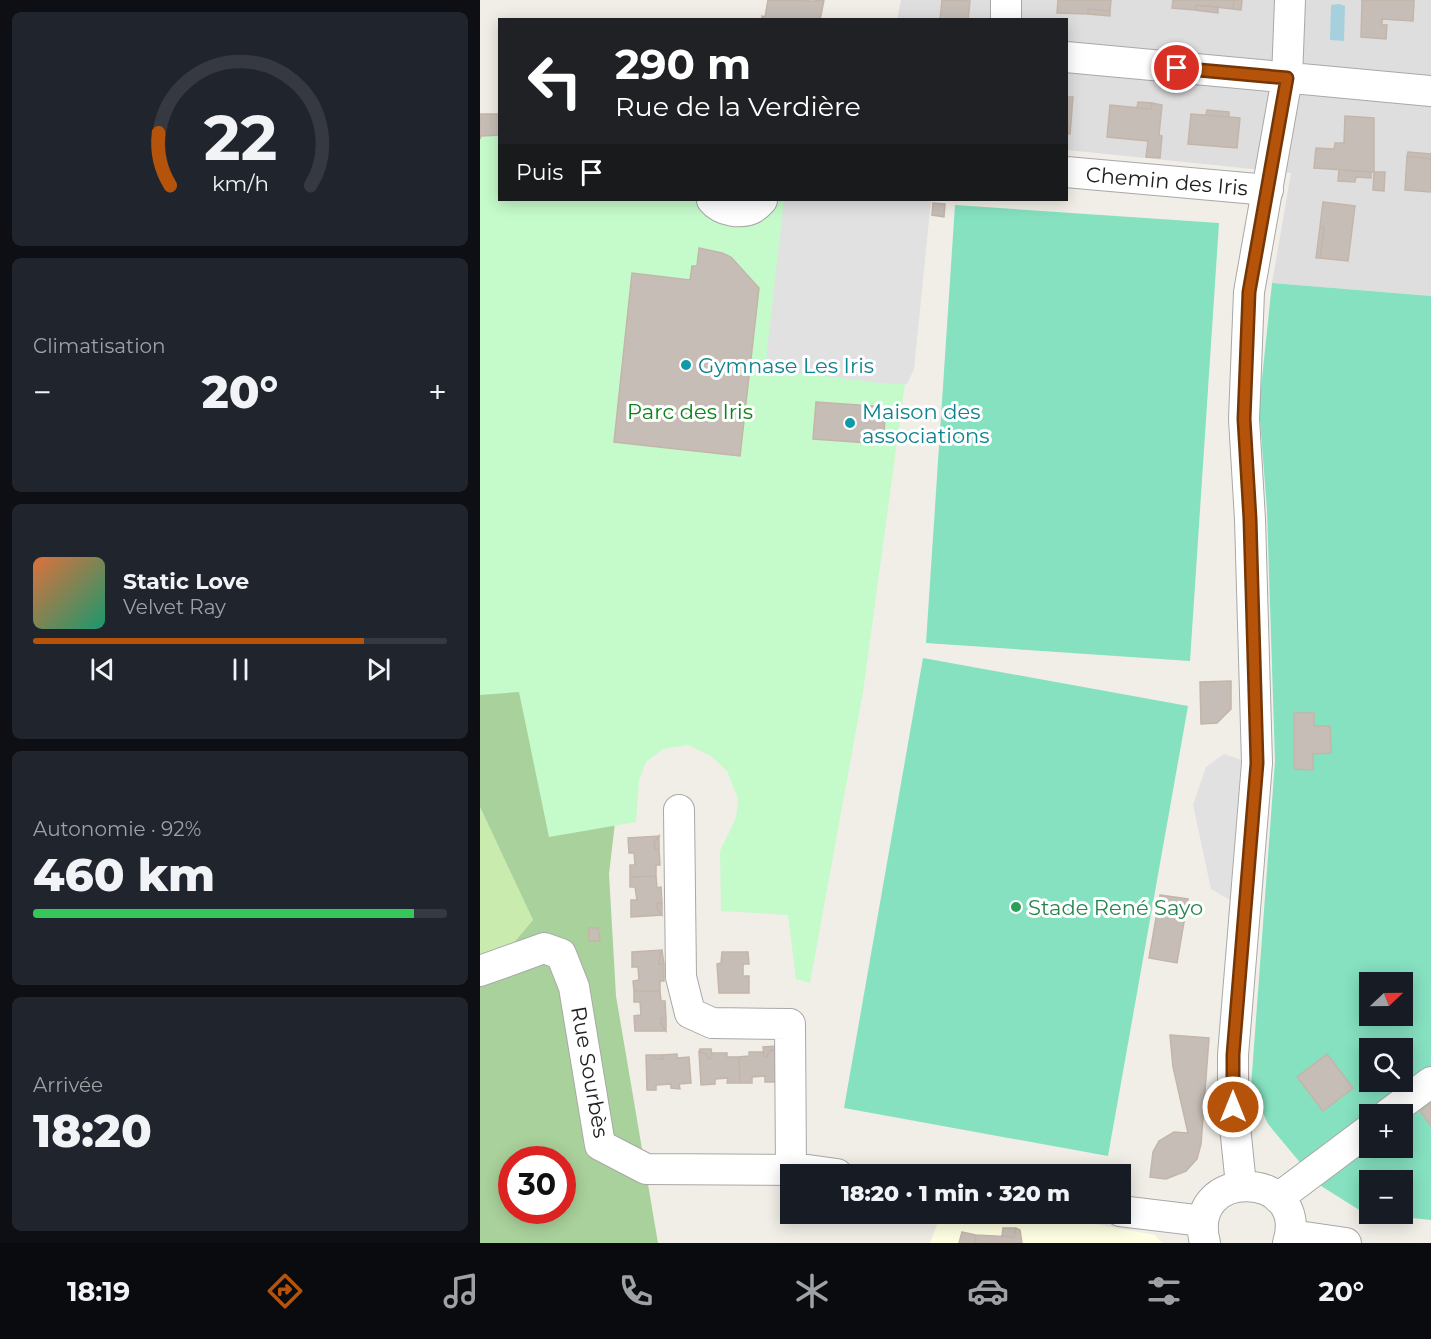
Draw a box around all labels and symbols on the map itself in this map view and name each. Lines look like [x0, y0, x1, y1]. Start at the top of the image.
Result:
pin [1151, 42, 1202, 93]
street label: Chemin des Iris [1085, 161, 1249, 201]
place label: Gymnase Les Iris [698, 353, 874, 378]
marker: Gymnase Les Iris [679, 358, 693, 372]
park label: Parc des Iris [627, 399, 753, 424]
place label: Maison des associations [862, 399, 990, 448]
marker: Maison des associations [843, 416, 857, 430]
place label: Stade René Sayo [1028, 895, 1203, 920]
marker: Stade René Sayo [1009, 900, 1023, 914]
north arrow [1359, 972, 1413, 1026]
street label: Rue Sourbès [566, 1004, 614, 1140]
position arrow [1201, 1075, 1265, 1139]
speed limit sign: 30 [498, 1146, 576, 1224]

